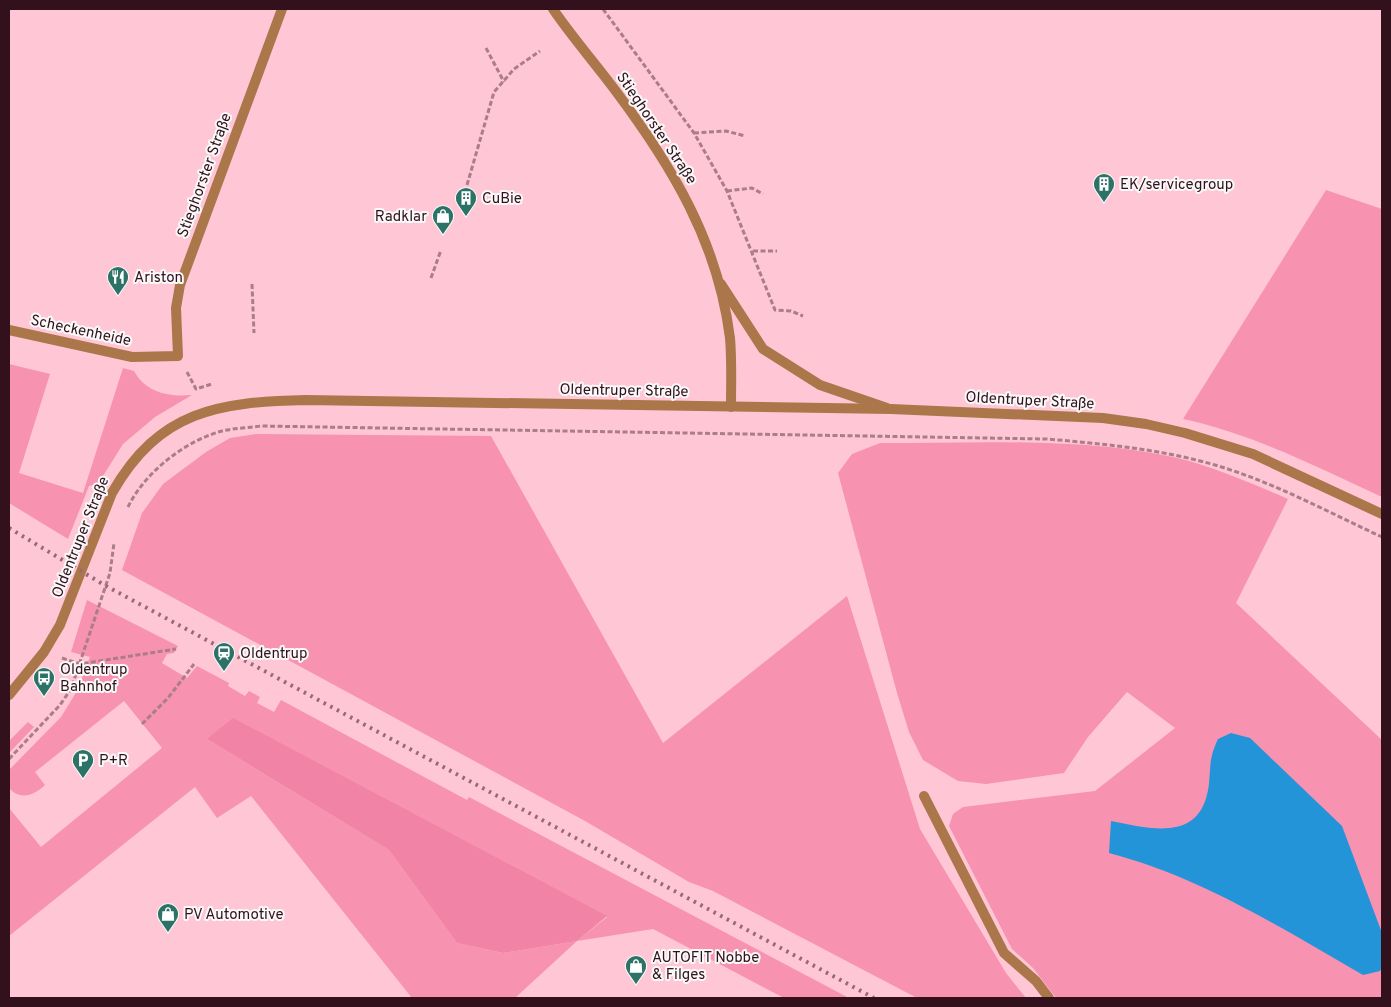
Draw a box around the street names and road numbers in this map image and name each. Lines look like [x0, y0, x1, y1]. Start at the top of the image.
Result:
street label: Stieghorster Straße [611, 69, 700, 189]
street label: Stieghorster Straße [174, 111, 237, 240]
street label: Scheckenheide [29, 312, 133, 351]
street label: Oldentruper Straße [559, 381, 689, 402]
street label: Oldentruper Straße [965, 389, 1095, 414]
street label: Oldentruper Straße [48, 474, 114, 601]

